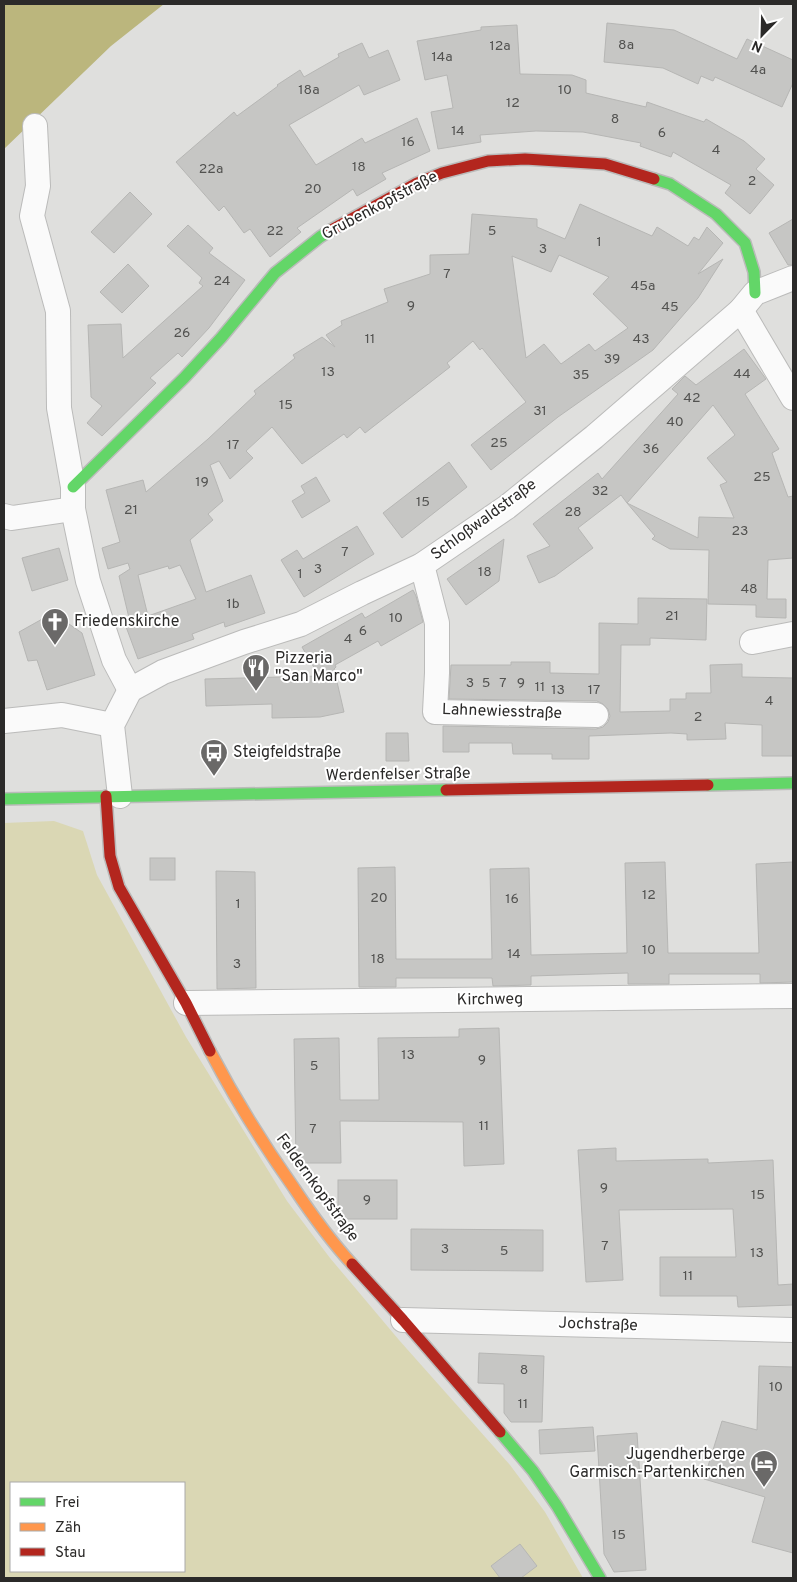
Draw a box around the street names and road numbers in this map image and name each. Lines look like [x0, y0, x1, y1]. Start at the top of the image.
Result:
street label: Grubenkopfstraße [319, 167, 441, 245]
street label: Schloßwaldstraße [427, 475, 541, 565]
street label: Lahnewiesstraße [442, 700, 562, 724]
street label: Werdenfelser Straße [325, 764, 471, 786]
street label: Kirchweg [457, 989, 523, 1011]
street label: Feldernkopfstraße [271, 1130, 363, 1246]
street label: Jochstraße [558, 1314, 638, 1336]

